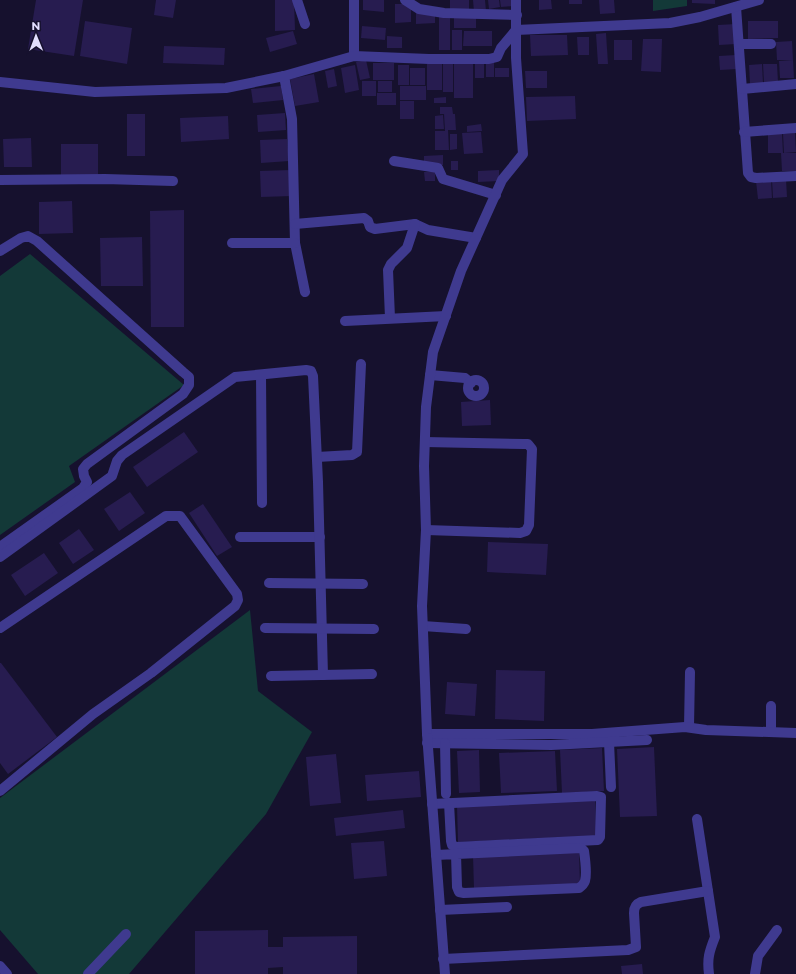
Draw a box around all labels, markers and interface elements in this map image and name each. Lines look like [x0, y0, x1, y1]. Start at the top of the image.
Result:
north arrow [16, 16, 56, 56]
text: N [31, 19, 40, 33]

